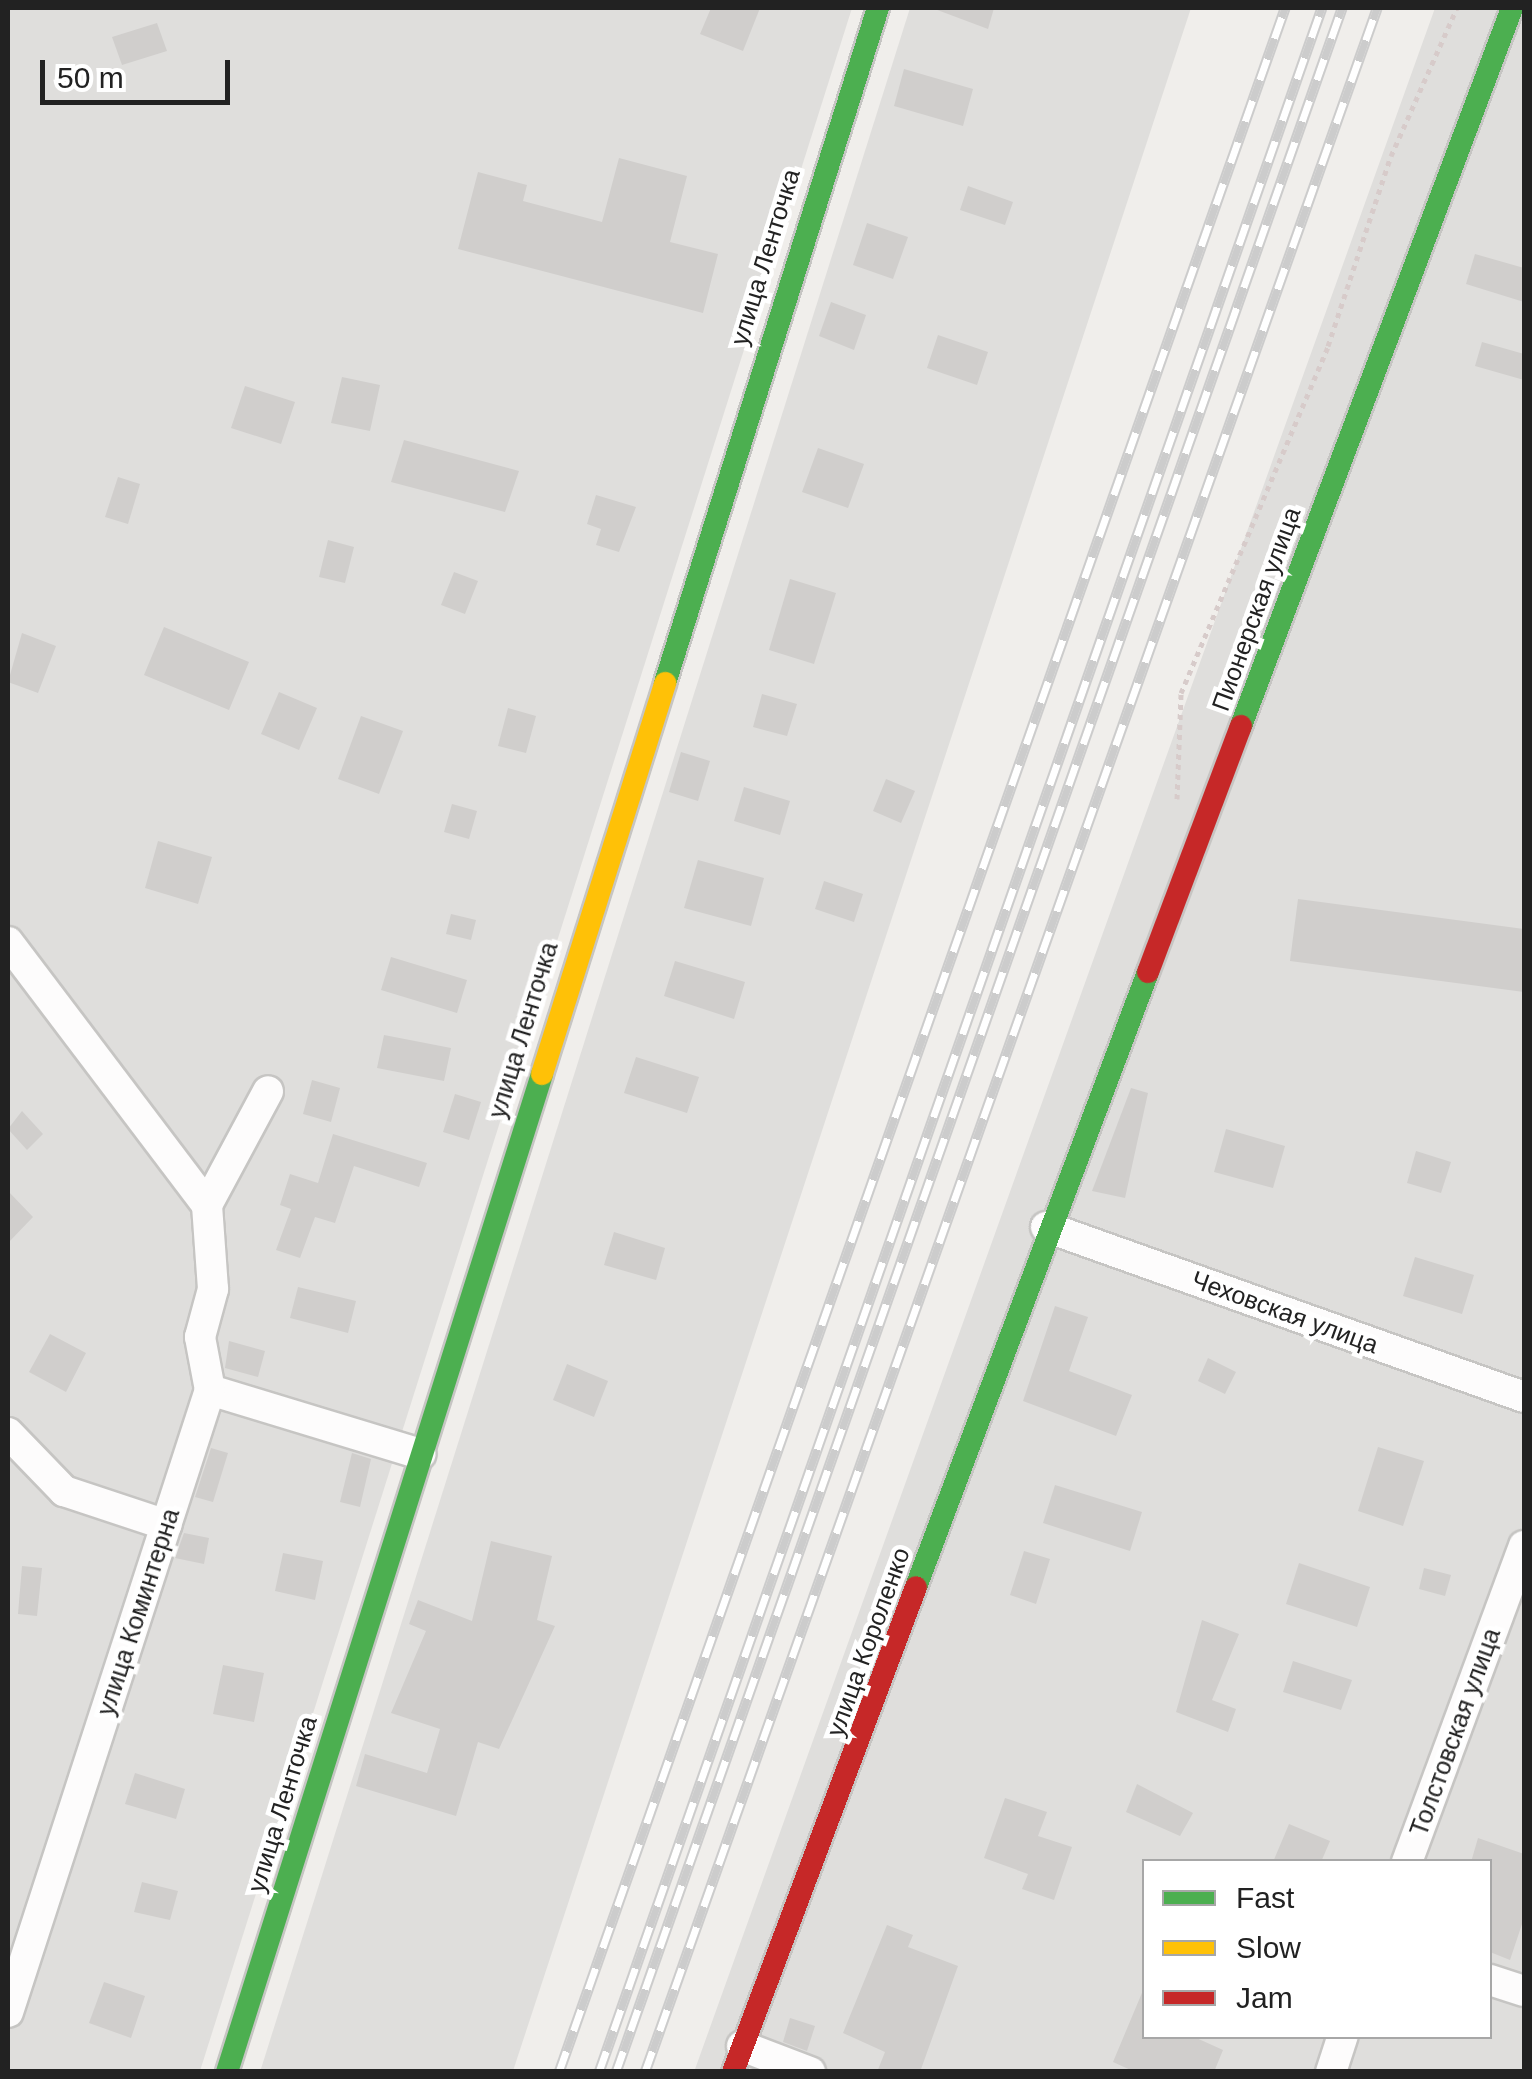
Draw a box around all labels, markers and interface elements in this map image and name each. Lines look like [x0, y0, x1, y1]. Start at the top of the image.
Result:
scale bar [45, 40, 235, 102]
text: 50 m [57, 61, 124, 94]
street label: улица Ленточка [724, 165, 806, 349]
street label: Пионерская улица [1205, 503, 1307, 715]
street label: улица Ленточка [482, 938, 564, 1122]
street label: Чеховская улица [1188, 1264, 1382, 1360]
street label: улица Коминтерна [90, 1505, 186, 1719]
street label: улица Короленко [820, 1543, 916, 1741]
street label: Толстовская улица [1403, 1624, 1507, 1840]
street label: улица Ленточка [241, 1712, 323, 1896]
legend [1142, 1859, 1492, 2039]
text: Fast [1236, 1881, 1294, 1914]
text: Slow [1236, 1931, 1301, 1964]
text: Jam [1236, 1981, 1293, 2014]

